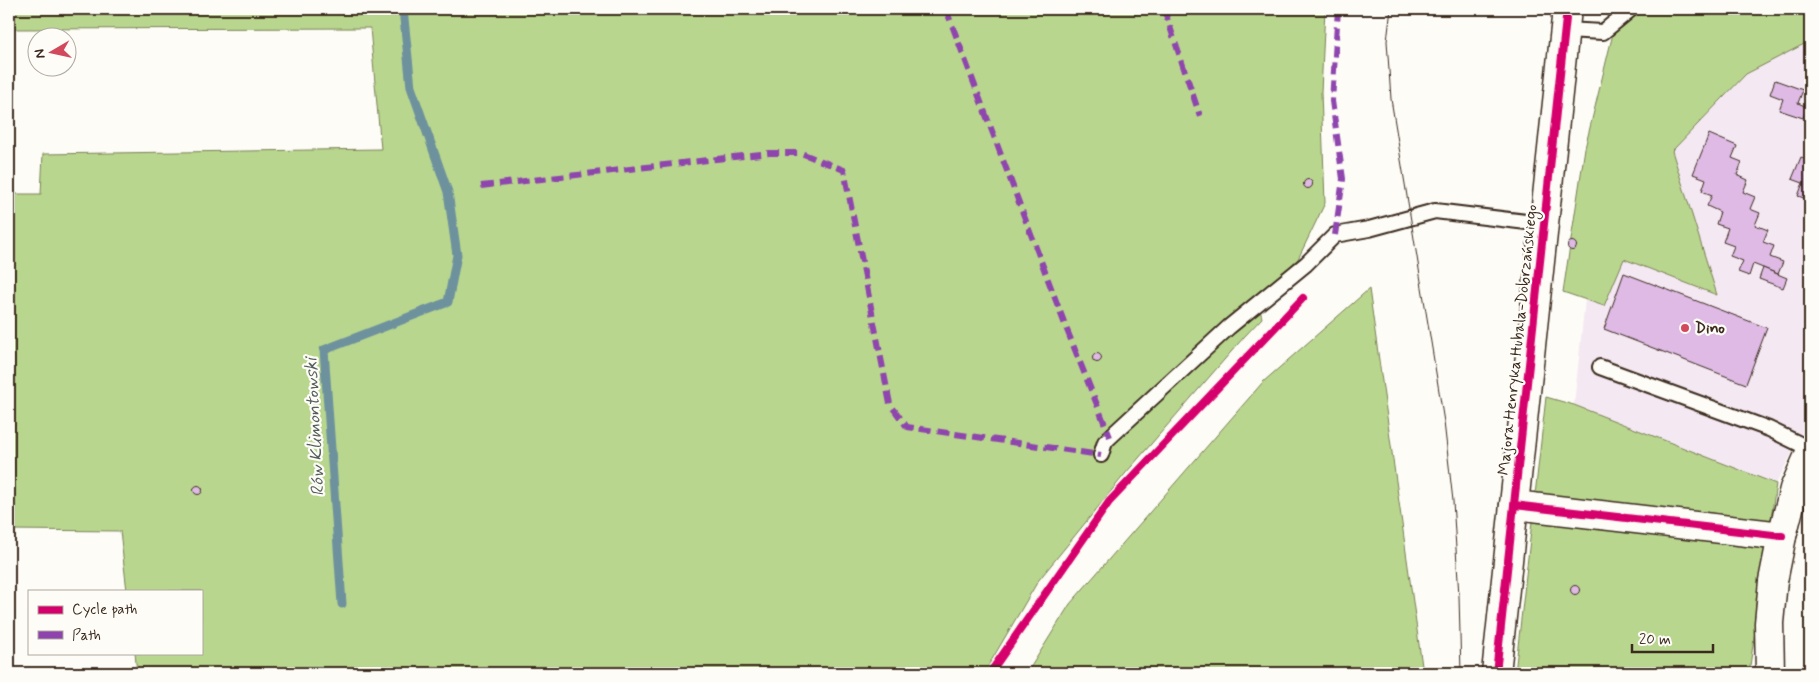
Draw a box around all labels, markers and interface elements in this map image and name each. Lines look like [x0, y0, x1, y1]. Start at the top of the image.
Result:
north arrow [28, 28, 78, 78]
text: N [31, 48, 50, 60]
street label: Majora Henryka Hubala-Dobrzańskiego [1493, 204, 1544, 477]
place label: Dino [1695, 318, 1725, 339]
marker: Dino [1679, 322, 1691, 334]
water label: Rów Klimontowski [299, 354, 331, 497]
legend [28, 590, 202, 654]
text: Cycle path [72, 600, 137, 620]
scale bar [1632, 622, 1713, 654]
text: Path [72, 626, 101, 646]
text: 20 m [1639, 630, 1671, 650]

